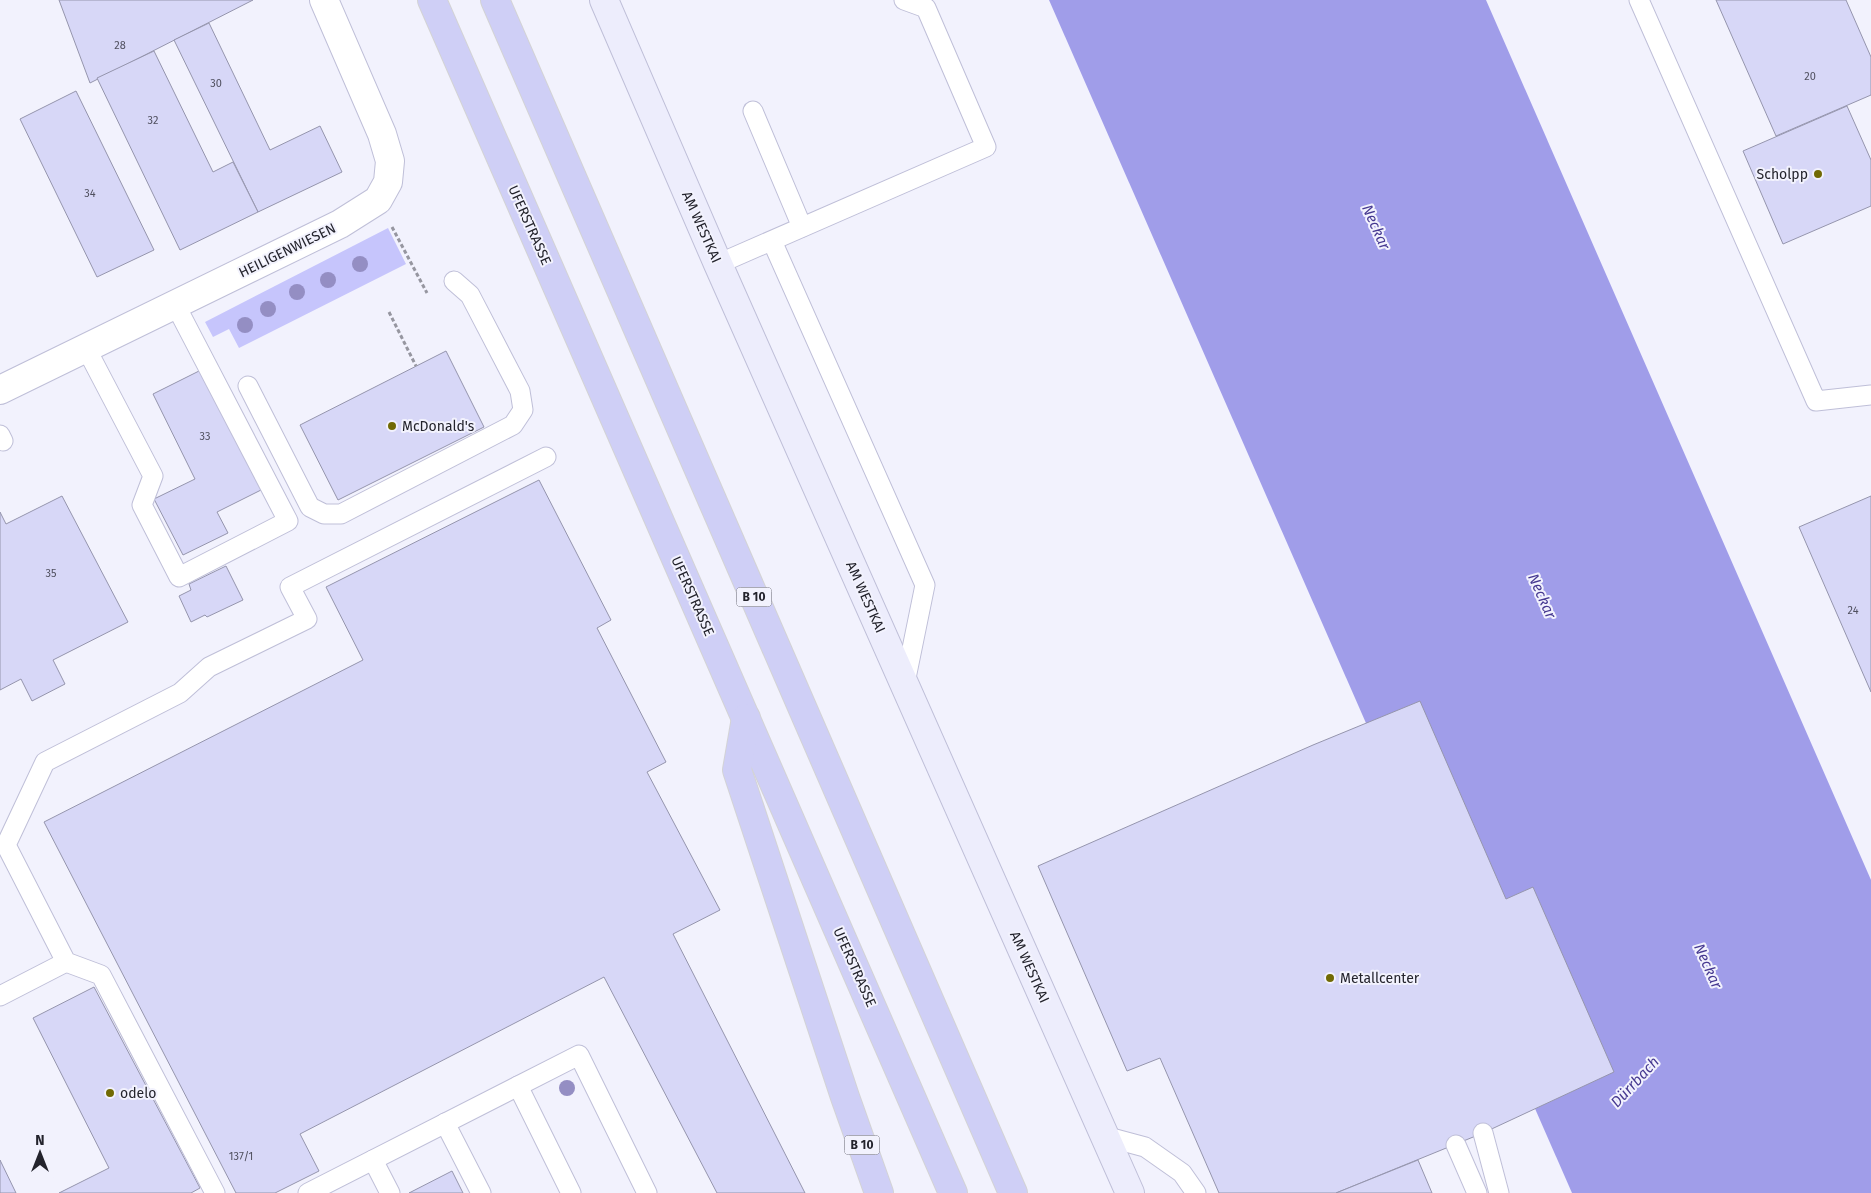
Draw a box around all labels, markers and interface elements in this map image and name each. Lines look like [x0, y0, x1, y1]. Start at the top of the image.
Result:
house number: 28 [114, 39, 126, 52]
house number: 20 [1804, 70, 1816, 83]
house number: 30 [210, 77, 222, 90]
house number: 32 [148, 114, 158, 127]
place label: Scholpp [1757, 166, 1808, 183]
marker: Scholpp [1812, 168, 1824, 180]
street label: UFERSTRASSE [504, 183, 555, 268]
house number: 34 [84, 187, 96, 200]
street label: AM WESTKAI [678, 189, 725, 266]
water label: Neckar [1358, 202, 1394, 253]
street label: HEILIGENWIESEN [236, 220, 339, 281]
place label: McDonald's [402, 418, 475, 435]
marker: McDonald's [386, 420, 398, 432]
house number: 33 [200, 430, 210, 443]
street label: UFERSTRASSE [667, 554, 718, 639]
street label: AM WESTKAI [842, 559, 889, 636]
house number: 35 [46, 567, 57, 580]
water label: Neckar [1524, 571, 1560, 622]
road number: B 10 [736, 588, 772, 606]
house number: 24 [1848, 604, 1859, 617]
street label: UFERSTRASSE [829, 925, 880, 1010]
street label: AM WESTKAI [1006, 929, 1053, 1006]
water label: Neckar [1690, 941, 1726, 992]
place label: Metallcenter [1340, 970, 1420, 987]
marker: Metallcenter [1324, 972, 1336, 984]
water label: Dürrbach [1607, 1053, 1663, 1111]
place label: odelo [120, 1085, 156, 1102]
marker: odelo [104, 1087, 116, 1099]
north arrow [15, 1128, 65, 1178]
text: N [35, 1132, 45, 1149]
road number: B 10 [844, 1136, 880, 1154]
house number: 137/1 [229, 1150, 253, 1163]

